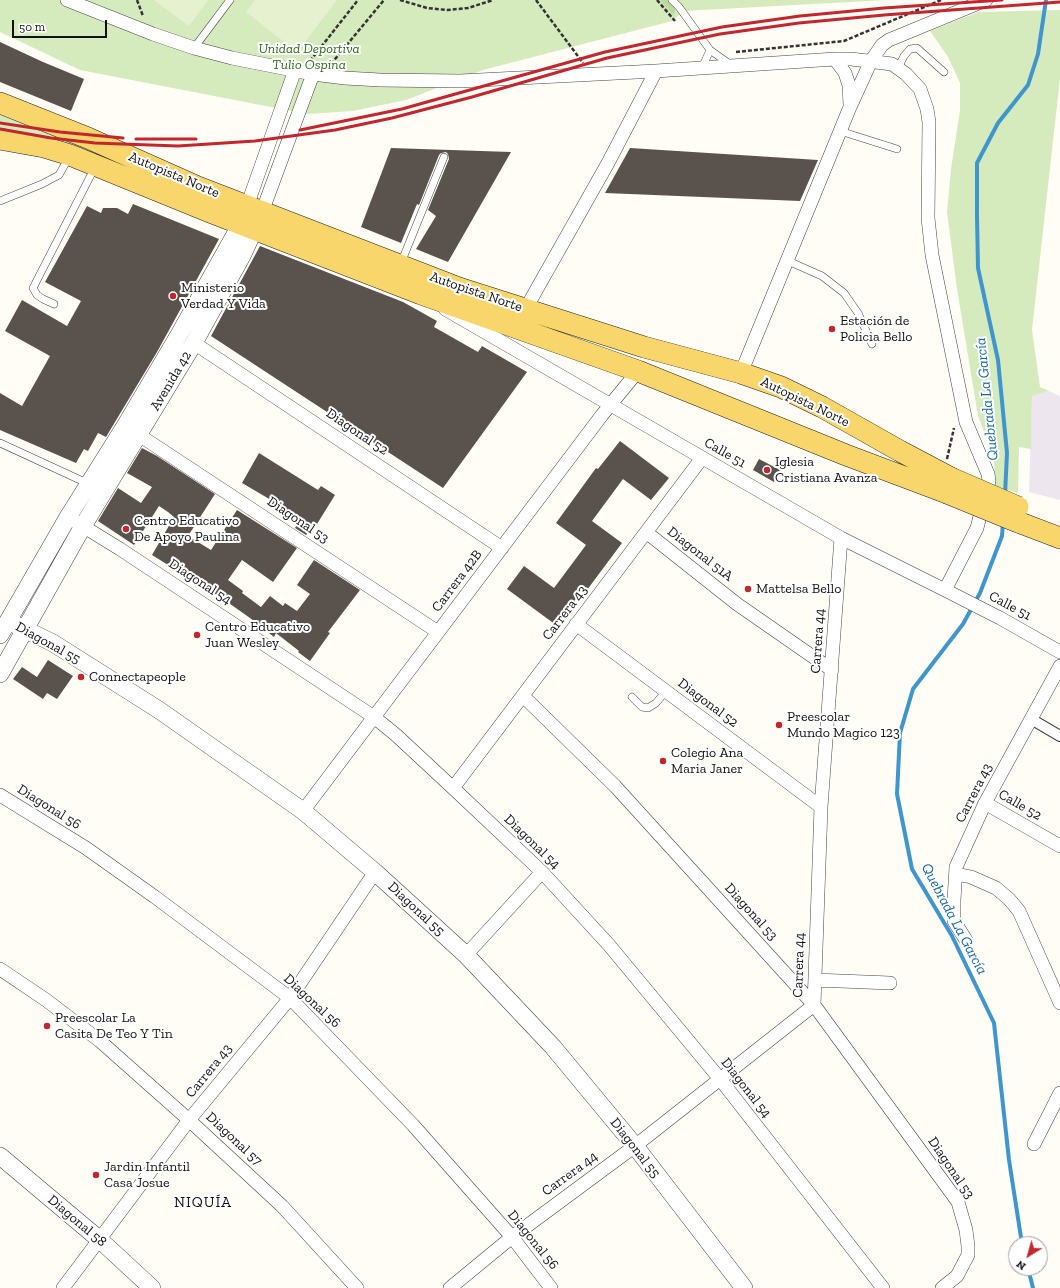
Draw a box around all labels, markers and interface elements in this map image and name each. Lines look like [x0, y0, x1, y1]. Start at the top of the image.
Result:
scale bar [14, 12, 109, 38]
text: 50 m [19, 20, 45, 34]
park label: Unidad Deportiva Tulio Ospina [258, 41, 360, 74]
street label: Autopista Norte [126, 148, 222, 202]
street label: Autopista Norte [427, 268, 525, 316]
place label: Ministerio Verdad Y Vida [181, 280, 266, 312]
marker: Ministerio Verdad Y Vida [168, 291, 178, 301]
place label: Estación de Policia Bello [840, 313, 913, 346]
marker: Estación de Policia Bello [827, 324, 837, 334]
water label: Quebrada La García [972, 337, 1002, 461]
street label: Avenida 42 [147, 348, 195, 414]
street label: Autopista Norte [758, 373, 852, 431]
street label: Diagonal 52 [323, 405, 391, 459]
street label: Calle 51 [701, 434, 749, 472]
place label: Iglesia Cristiana Avanza [775, 454, 877, 486]
marker: Iglesia Cristiana Avanza [762, 465, 772, 475]
street label: Diagonal 53 [264, 493, 332, 547]
place label: Centro Educativo De Apoyo Paulina [134, 513, 240, 546]
street label: Diagonal 51A [664, 523, 736, 585]
marker: Centro Educativo De Apoyo Paulina [121, 524, 131, 534]
street label: Carrera 42B [428, 547, 486, 615]
street label: Diagonal 54 [165, 555, 235, 609]
place label: Mattelsa Bello [756, 581, 841, 597]
street label: Carrera 43 [539, 582, 591, 644]
marker: Mattelsa Bello [743, 584, 753, 594]
street label: Calle 51 [986, 588, 1034, 624]
street label: Carrera 44 [807, 608, 829, 674]
street label: Diagonal 55 [13, 618, 83, 668]
place label: Centro Educativo Juan Wesley [205, 619, 310, 652]
marker: Centro Educativo Juan Wesley [192, 630, 202, 640]
place label: Connectapeople [89, 669, 186, 685]
marker: Connectapeople [76, 672, 86, 682]
street label: Diagonal 52 [674, 675, 742, 731]
place label: Preescolar Mundo Magico 123 [787, 709, 900, 742]
marker: Preescolar Mundo Magico 123 [774, 720, 784, 730]
place label: Colegio Ana Maria Janer [671, 745, 743, 778]
marker: Colegio Ana Maria Janer [658, 756, 668, 766]
street label: Carrera 43 [952, 761, 996, 825]
street label: Diagonal 56 [14, 781, 84, 833]
street label: Calle 52 [995, 786, 1045, 824]
street label: Diagonal 54 [500, 811, 564, 873]
water label: Quebrada La García [917, 860, 991, 978]
street label: Diagonal 55 [384, 878, 448, 940]
street label: Diagonal 53 [721, 880, 781, 944]
street label: Carrera 44 [789, 932, 809, 998]
street label: Diagonal 56 [280, 970, 344, 1032]
place label: Preescolar La Casita De Teo Y Tin [55, 1010, 173, 1042]
marker: Preescolar La Casita De Teo Y Tin [42, 1021, 52, 1031]
street label: Carrera 43 [182, 1041, 236, 1101]
street label: Diagonal 54 [717, 1055, 775, 1121]
street label: Diagonal 57 [202, 1109, 266, 1169]
street label: Diagonal 55 [606, 1115, 664, 1181]
street label: Diagonal 53 [924, 1134, 978, 1202]
street label: Carrera 44 [539, 1148, 601, 1200]
place label: Jardin Infantil Casa Josue [104, 1159, 190, 1192]
marker: Jardin Infantil Casa Josue [91, 1170, 101, 1180]
street label: Diagonal 58 [44, 1191, 110, 1251]
district label: NIQUÍA [174, 1194, 232, 1212]
street label: Diagonal 56 [504, 1207, 562, 1273]
north arrow [1008, 1236, 1048, 1276]
text: N [1014, 1257, 1028, 1273]

